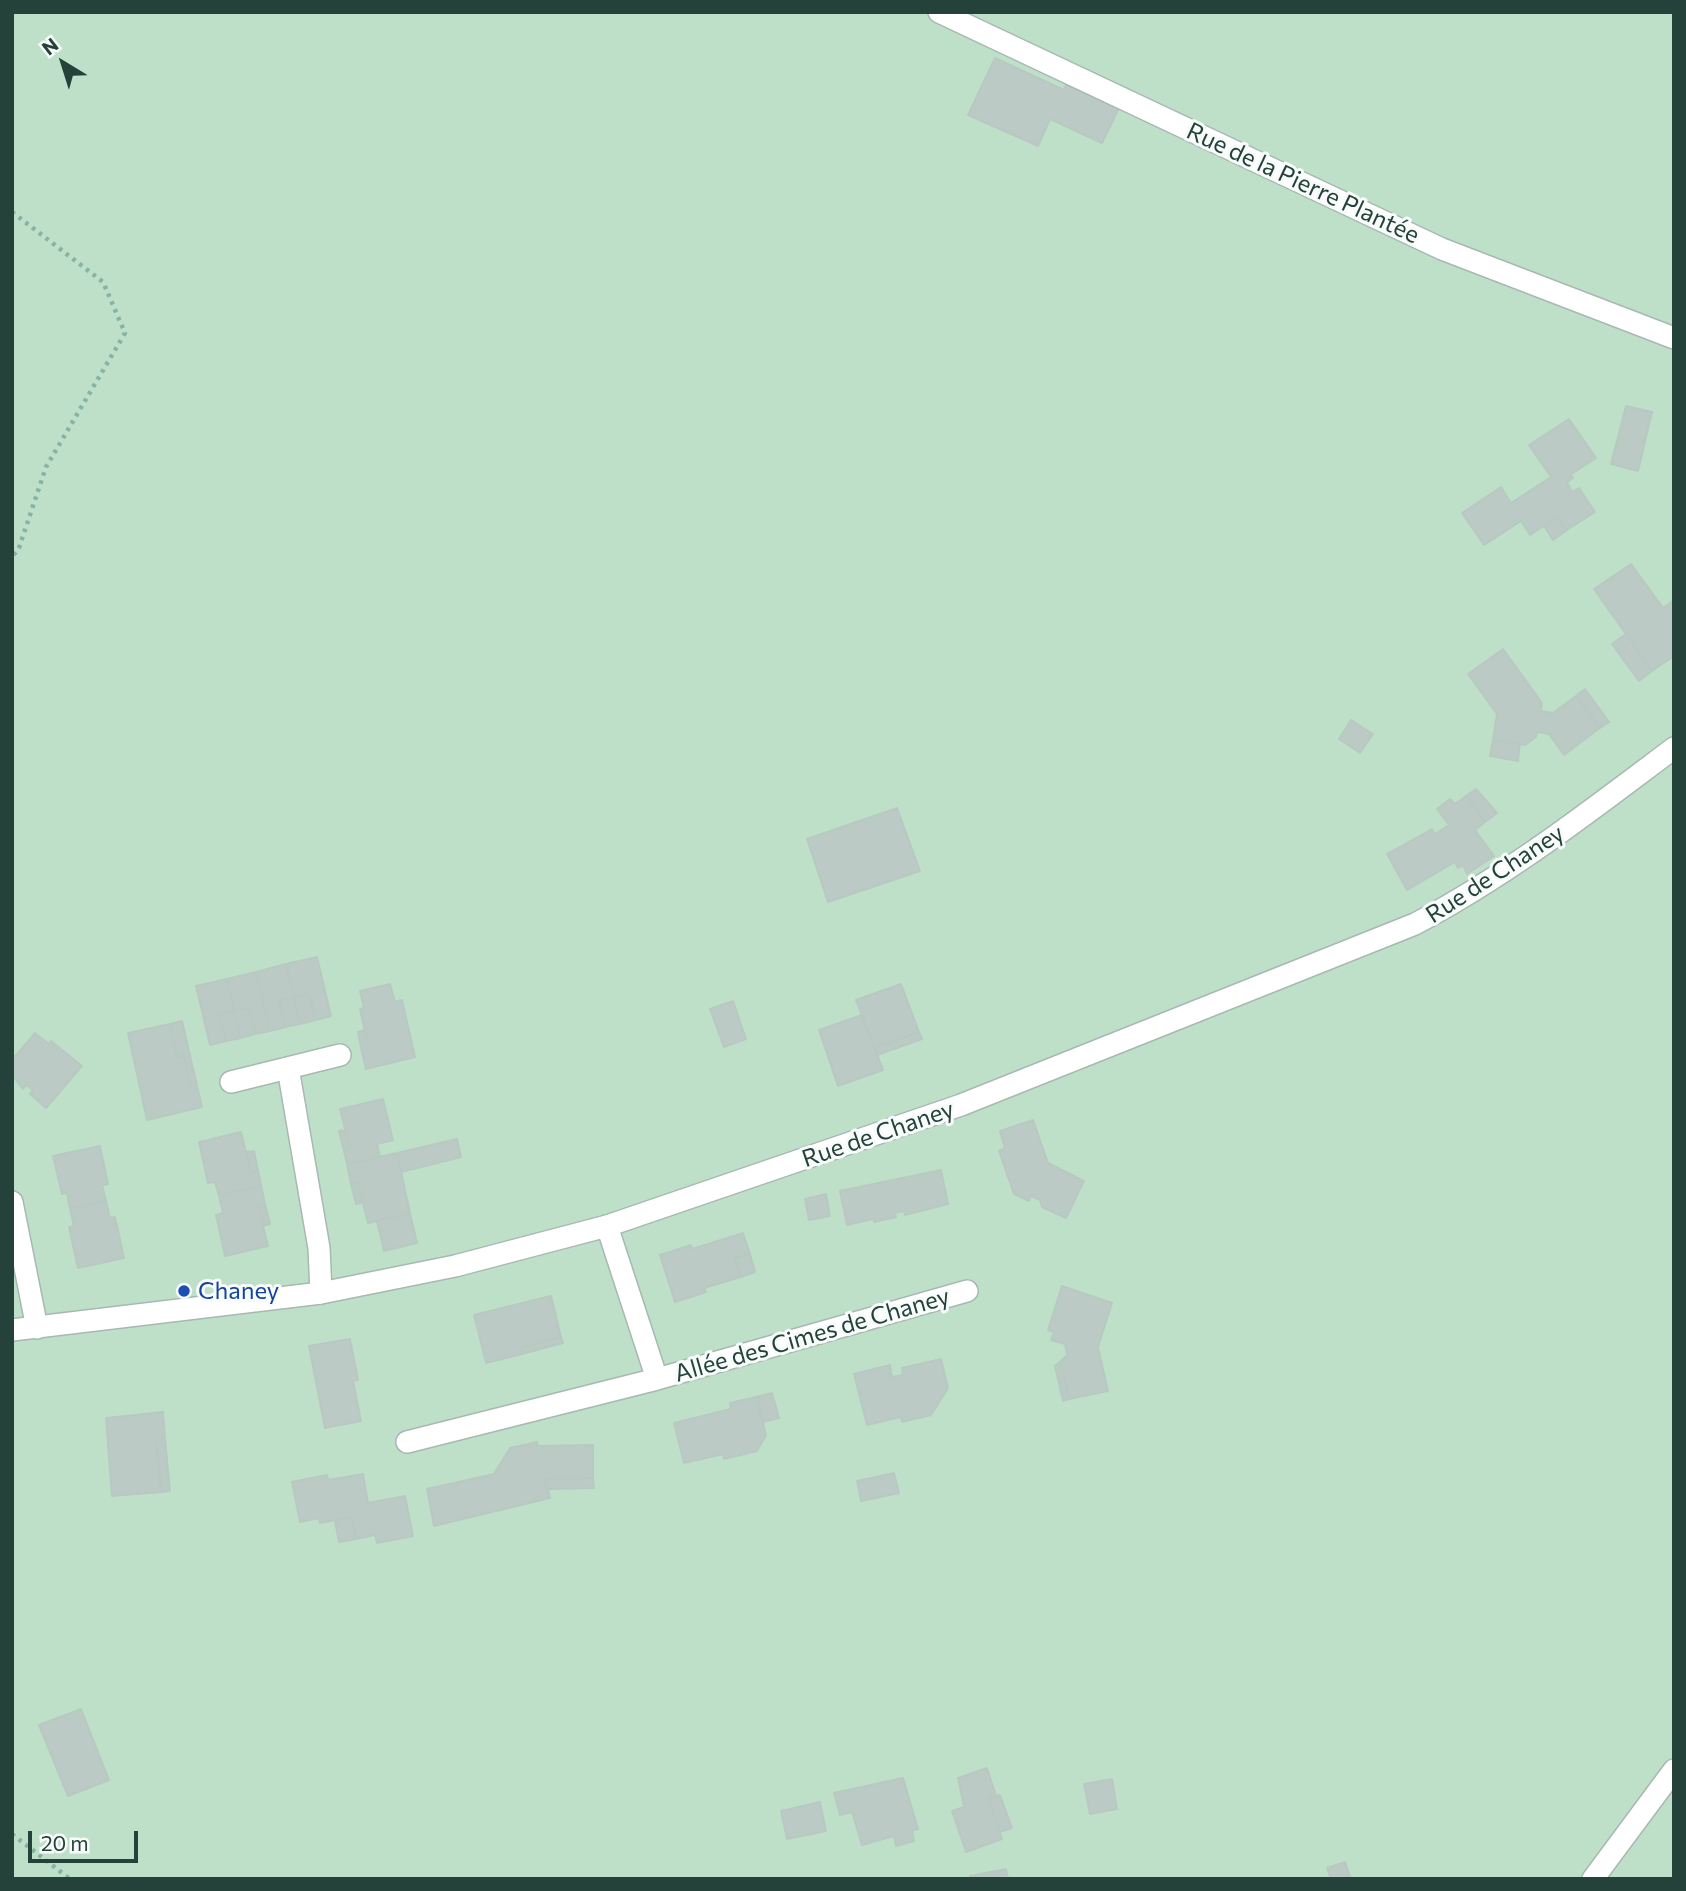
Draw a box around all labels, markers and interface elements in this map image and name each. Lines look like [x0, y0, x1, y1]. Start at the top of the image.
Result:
north arrow [28, 28, 98, 98]
text: N [37, 33, 62, 60]
street label: Rue de la Pierre Plantée [1182, 116, 1424, 250]
street label: Rue de Chaney [1420, 819, 1570, 929]
street label: Rue de Chaney [798, 1095, 958, 1173]
place label: Chaney [198, 1277, 279, 1305]
street label: Allée des Cimes de Chaney [671, 1282, 953, 1388]
marker: Chaney [176, 1283, 192, 1299]
scale bar [32, 1818, 142, 1862]
text: 20 m [41, 1830, 89, 1855]

